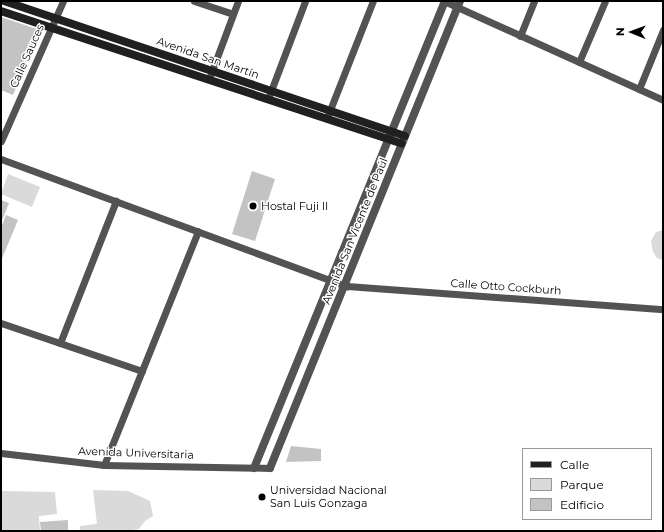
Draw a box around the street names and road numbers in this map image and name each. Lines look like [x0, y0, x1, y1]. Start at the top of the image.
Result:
street label: Calle Sauces [7, 22, 47, 90]
street label: Avenida San Martín [155, 34, 261, 82]
street label: Avenida San Vicente de Paúl [320, 156, 390, 306]
street label: Calle Otto Cockburh [450, 277, 562, 297]
street label: Avenida Universitaria [78, 444, 194, 462]

